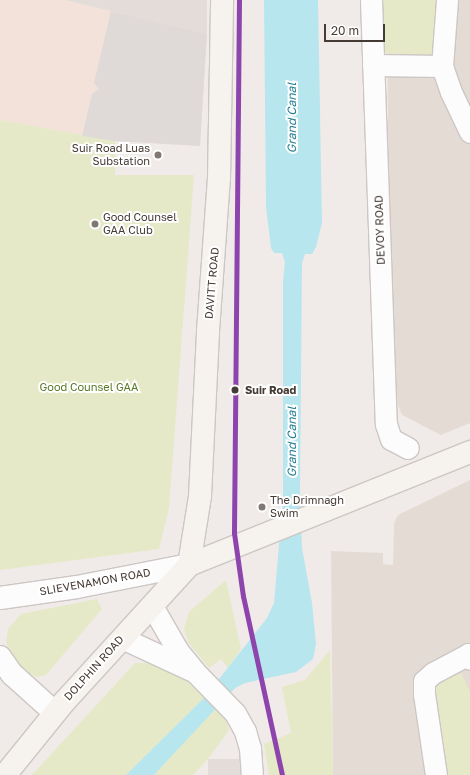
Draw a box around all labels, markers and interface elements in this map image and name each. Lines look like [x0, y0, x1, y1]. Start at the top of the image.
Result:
scale bar [326, 16, 387, 42]
text: 20 m [331, 23, 359, 38]
water label: Grand Canal [285, 83, 299, 153]
place label: Suir Road Luas Substation [72, 142, 150, 168]
marker: Suir Road Luas Substation [153, 150, 163, 160]
street label: DEVOY ROAD [372, 195, 388, 265]
place label: Good Counsel GAA Club [103, 211, 177, 237]
marker: Good Counsel GAA Club [90, 219, 100, 229]
street label: DAVITT ROAD [202, 247, 222, 319]
park label: Good Counsel GAA [40, 380, 138, 394]
marker: Suir Road [228, 383, 242, 397]
place label: Suir Road [245, 383, 296, 397]
water label: Grand Canal [285, 407, 299, 477]
place label: The Drimnagh Swim [270, 494, 344, 520]
marker: The Drimnagh Swim [257, 502, 267, 512]
street label: SLIEVENAMON ROAD [38, 566, 152, 598]
street label: DOLPHIN ROAD [61, 633, 127, 703]

